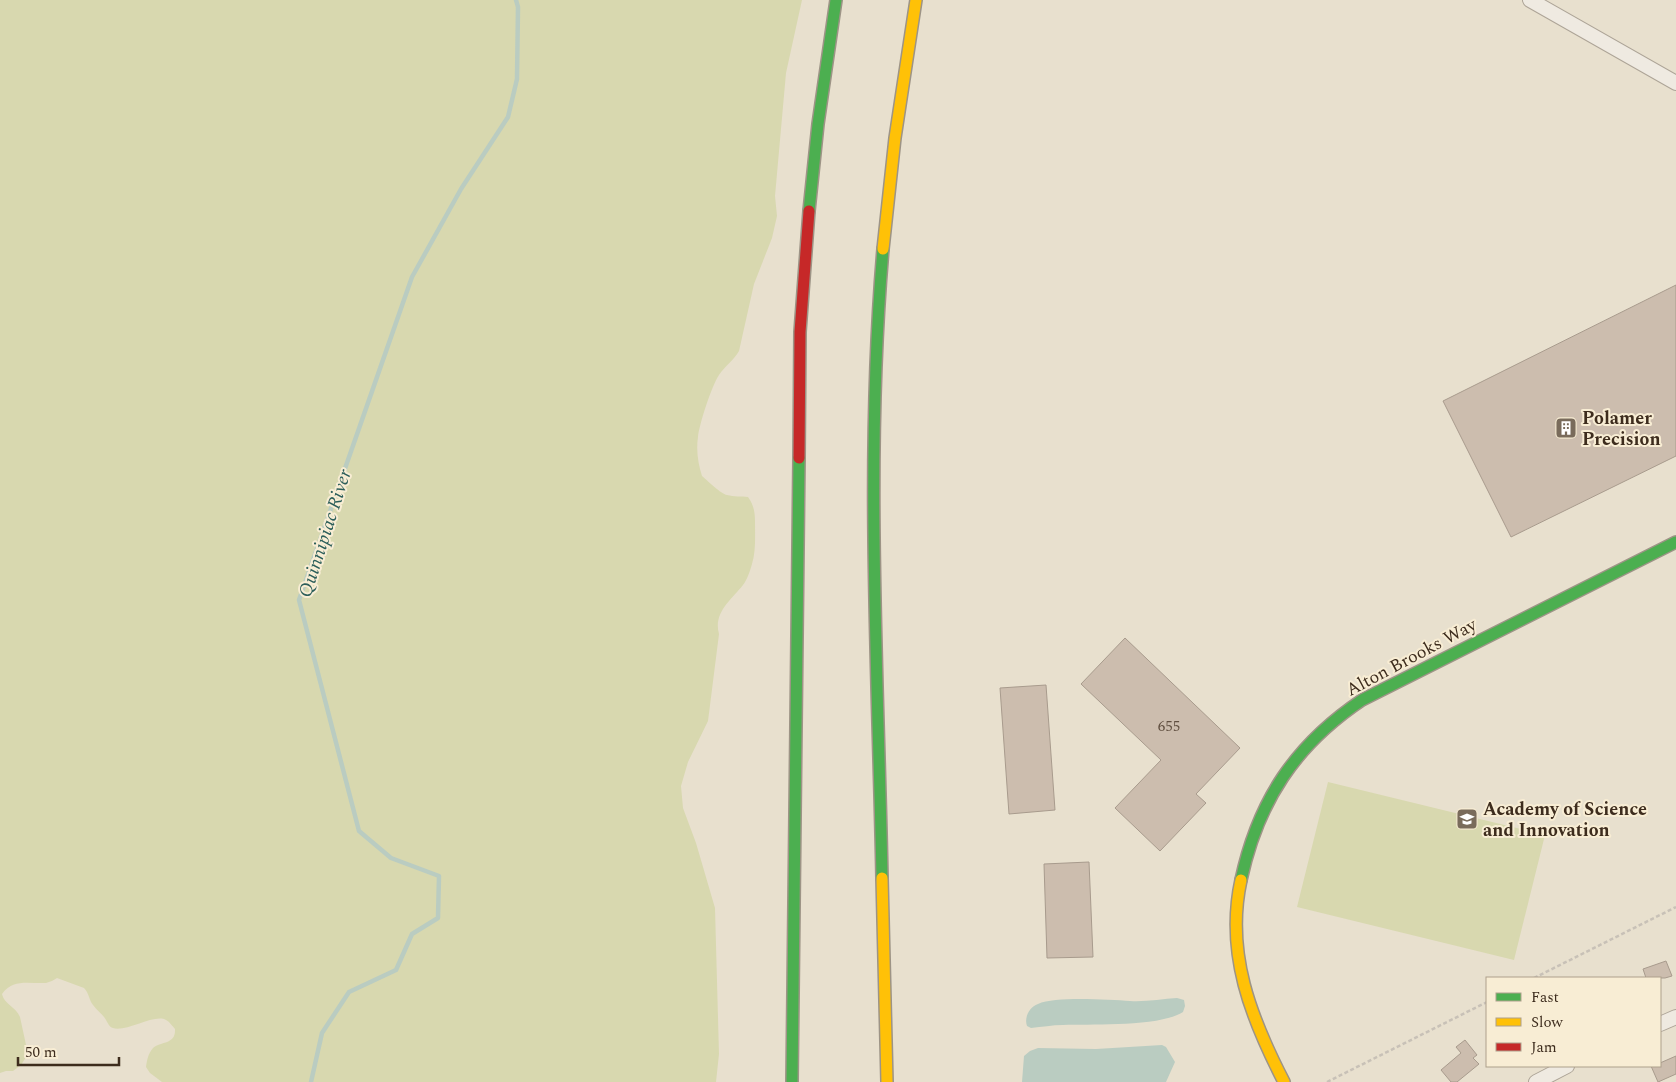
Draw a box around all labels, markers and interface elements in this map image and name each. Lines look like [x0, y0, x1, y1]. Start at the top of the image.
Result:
place label: Polamer Precision [1582, 405, 1661, 453]
building icon: Polamer Precision [1554, 416, 1578, 440]
water label: Quinnipiac River [291, 465, 360, 601]
street label: Alton Brooks Way [1341, 611, 1483, 703]
house number: 655 [1158, 715, 1180, 738]
place label: Academy of Science and Innovation [1483, 796, 1647, 844]
school or university icon: Academy of Science and Innovation [1455, 807, 1479, 831]
legend [1486, 977, 1661, 1067]
text: Fast [1531, 986, 1559, 1009]
text: Slow [1531, 1011, 1563, 1034]
scale bar [18, 1034, 119, 1066]
text: Jam [1531, 1036, 1557, 1059]
text: 50 m [25, 1041, 57, 1064]

